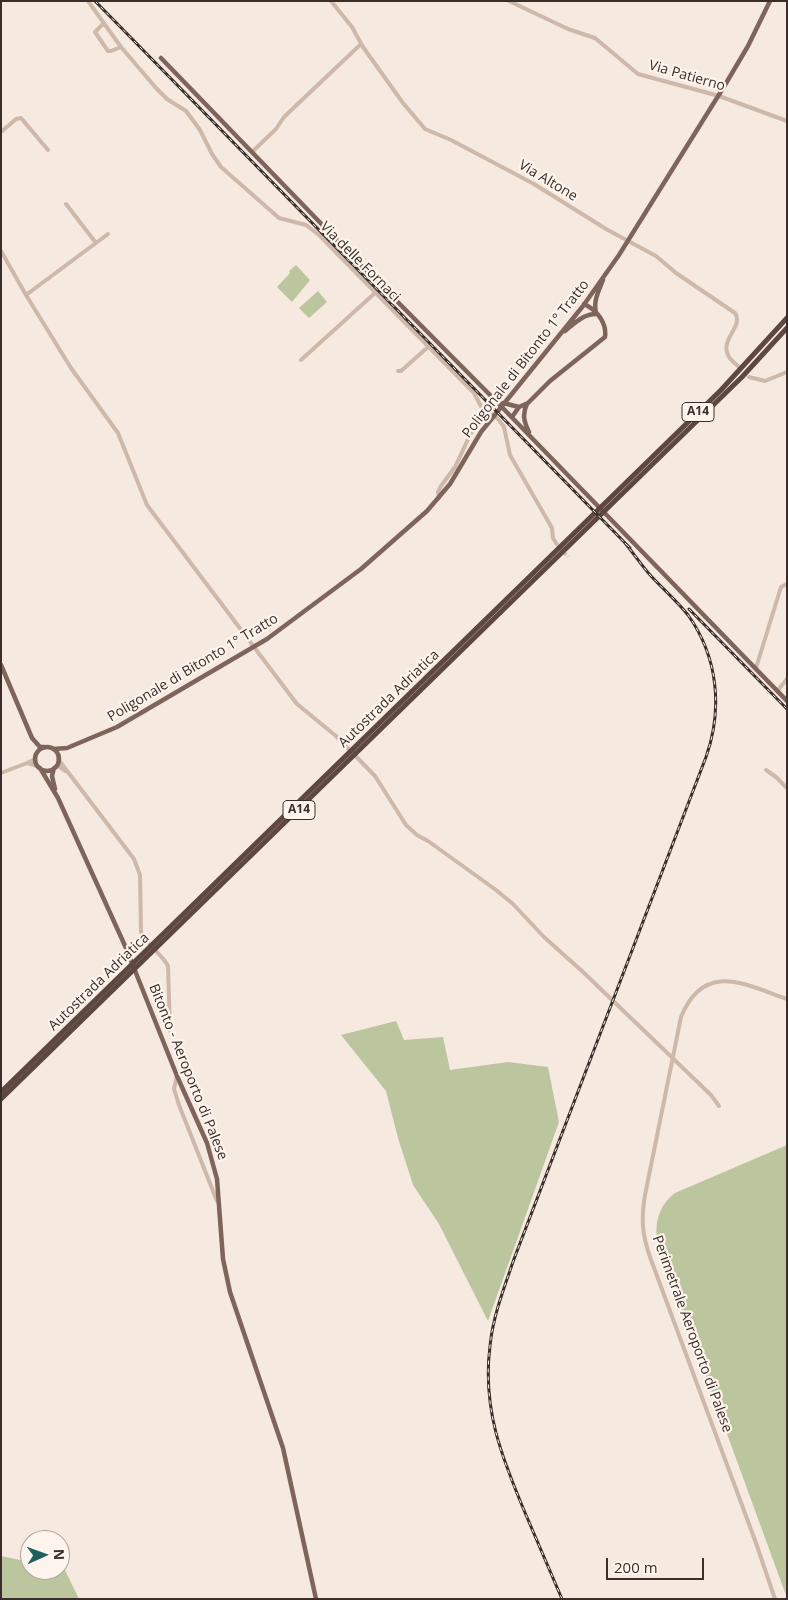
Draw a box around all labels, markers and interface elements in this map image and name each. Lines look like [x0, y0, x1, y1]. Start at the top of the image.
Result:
street label: Via Patierno [647, 57, 727, 95]
street label: Via Altone [516, 157, 580, 205]
street label: Via delle Fornaci [316, 218, 404, 306]
street label: Poligonale di Bitonto 1° Tratto [459, 277, 593, 441]
road number: A14 [682, 402, 714, 422]
street label: Poligonale di Bitonto 1° Tratto [105, 610, 281, 726]
street label: Autostrada Adriatica [335, 647, 443, 751]
road number: A14 [283, 800, 315, 820]
street label: Autostrada Adriatica [45, 930, 153, 1034]
street label: Bitonto - Aeroporto di Palese [145, 982, 231, 1162]
street label: Perimetrale Aeroporto di Palese [648, 1233, 736, 1435]
north arrow [20, 1530, 70, 1580]
text: N [50, 1548, 69, 1561]
scale bar [608, 1548, 706, 1580]
text: 200 m [614, 1557, 658, 1577]

